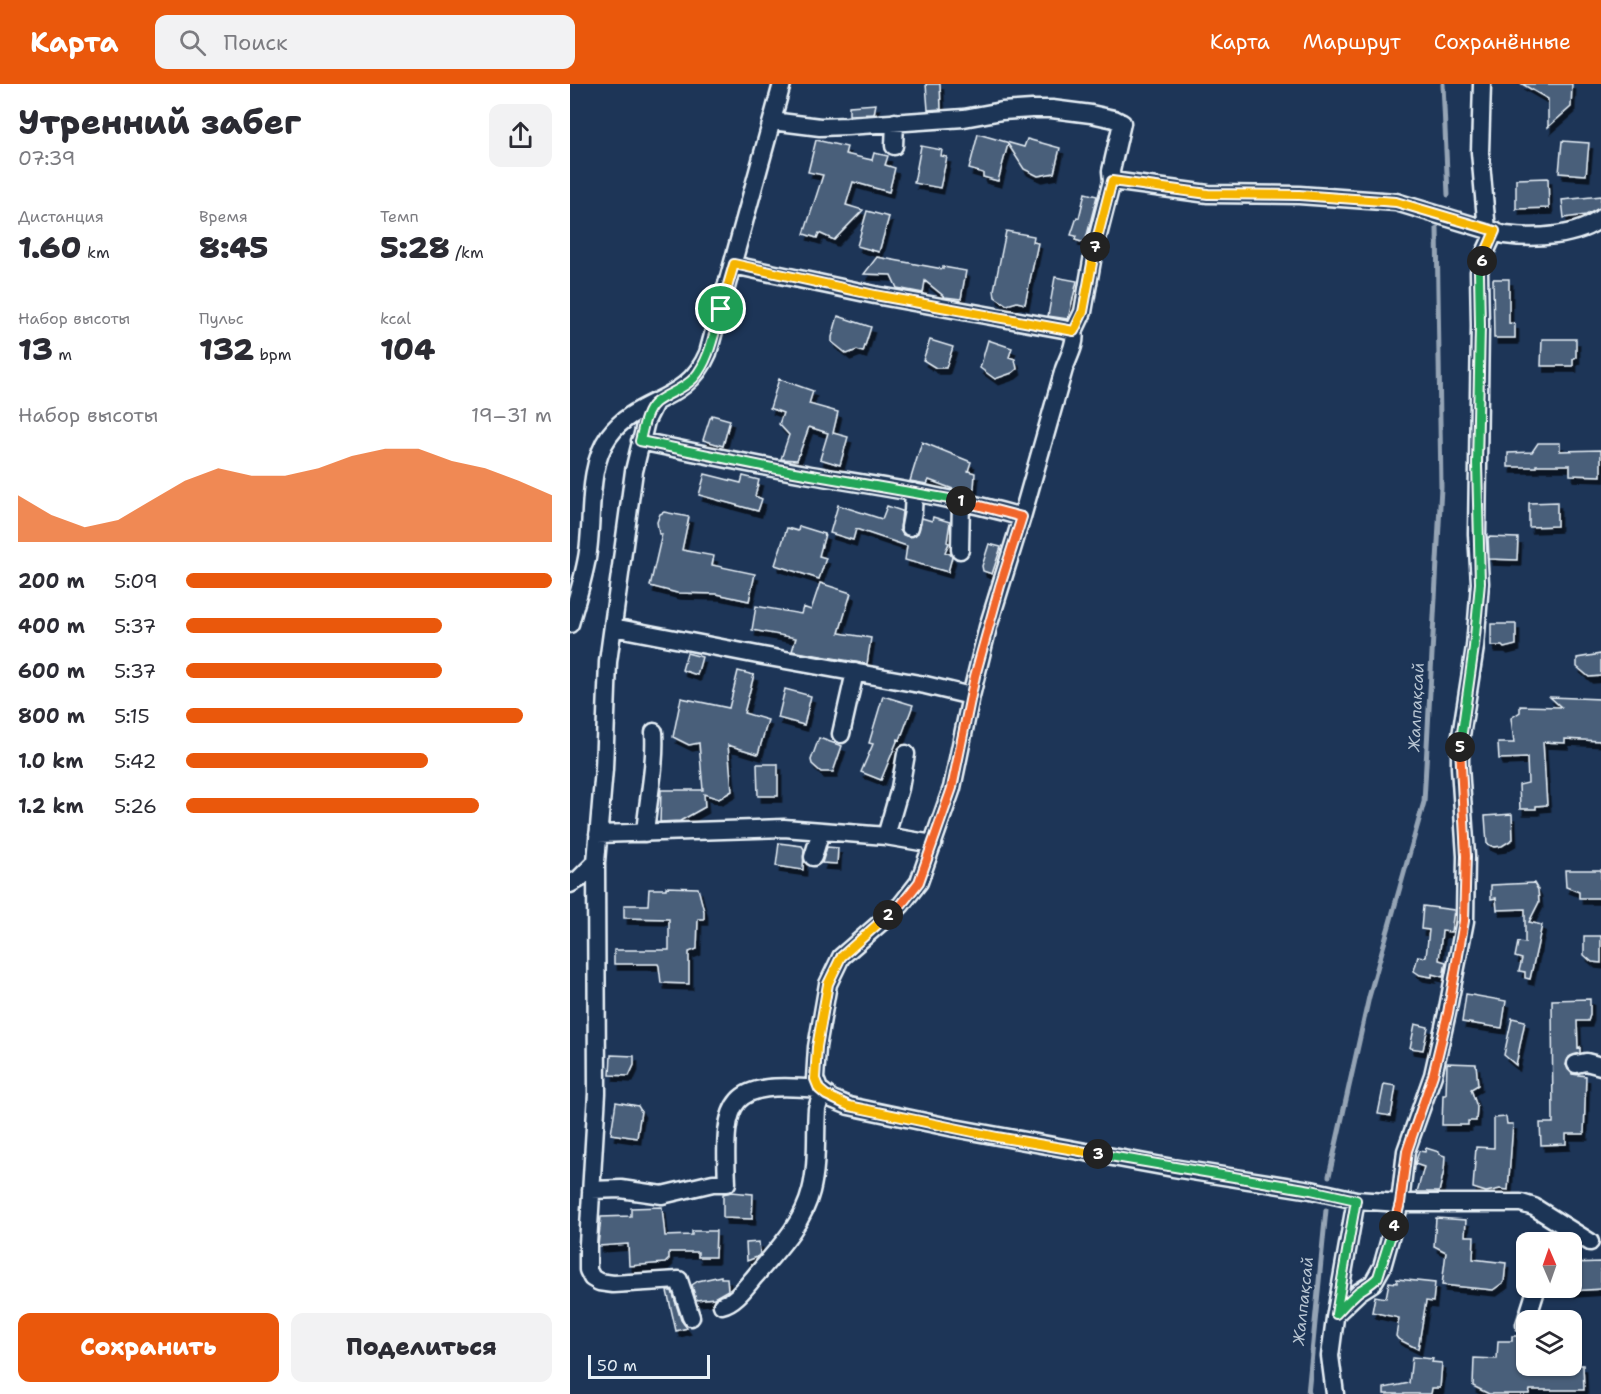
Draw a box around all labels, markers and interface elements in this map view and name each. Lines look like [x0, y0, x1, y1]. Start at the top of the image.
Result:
search box [155, 15, 575, 69]
text: Карта [30, 23, 119, 61]
icon: search [176, 26, 209, 59]
text: Поиск [224, 28, 288, 57]
text: Карта [1210, 28, 1270, 56]
text: Маршрут [1303, 28, 1401, 56]
text: Сохранённые [1434, 28, 1571, 56]
text: Утренний забег [18, 100, 301, 145]
button: share [489, 104, 552, 167]
text: 07:39 [18, 145, 76, 171]
text: Дистанция [18, 206, 104, 227]
text: Время [199, 206, 248, 227]
text: Темп [380, 206, 419, 227]
text: 1.60 [18, 227, 82, 268]
text: 8:45 [199, 227, 268, 268]
text: 5:28 [380, 227, 450, 268]
pin: 7 [1080, 232, 1110, 262]
text: 7 [1089, 236, 1101, 257]
text: km [82, 242, 110, 263]
text: /km [450, 242, 484, 263]
pin: 6 [1467, 246, 1497, 276]
text: 6 [1476, 250, 1488, 271]
pin [695, 283, 746, 334]
icon: arrive [704, 292, 737, 325]
text: Набор высоты [18, 308, 130, 329]
text: Пульс [199, 308, 244, 329]
text: kcal [380, 308, 411, 329]
text: 13 [18, 329, 53, 370]
text: 132 [199, 329, 254, 370]
text: 104 [380, 329, 435, 370]
text: m [53, 344, 72, 365]
text: bpm [254, 344, 292, 365]
text: Набор высоты [18, 402, 158, 428]
text: 19–31 m [471, 402, 552, 428]
pin: 1 [946, 486, 976, 516]
text: 1 [957, 490, 965, 511]
text: 200 m [18, 568, 85, 594]
text: 5:09 [114, 568, 158, 594]
text: 400 m [18, 613, 85, 639]
text: 5:37 [114, 613, 156, 639]
text: 600 m [18, 658, 85, 684]
text: 5:37 [114, 658, 156, 684]
water label: Жалпақсай [1403, 662, 1429, 753]
text: 800 m [18, 703, 85, 729]
text: 5:15 [114, 703, 150, 729]
pin: 5 [1445, 732, 1475, 762]
text: 5 [1455, 736, 1465, 757]
text: 1.0 km [18, 748, 83, 774]
text: 5:42 [114, 748, 156, 774]
text: 1.2 km [18, 793, 84, 819]
text: 5:26 [114, 793, 157, 819]
pin: 2 [873, 900, 903, 930]
text: 2 [882, 904, 894, 925]
pin: 3 [1083, 1139, 1113, 1169]
text: 3 [1092, 1143, 1104, 1164]
pin: 4 [1379, 1211, 1409, 1241]
text: 4 [1388, 1215, 1400, 1236]
north arrow [1516, 1232, 1582, 1298]
map controls [1516, 1232, 1582, 1376]
water label: Жалпақсай [1288, 1256, 1318, 1347]
button: layers [1516, 1310, 1582, 1376]
button: Сохранить [18, 1313, 279, 1382]
button: Поделиться [291, 1313, 552, 1382]
scale bar [588, 1352, 710, 1380]
text: 50 m [597, 1355, 637, 1376]

